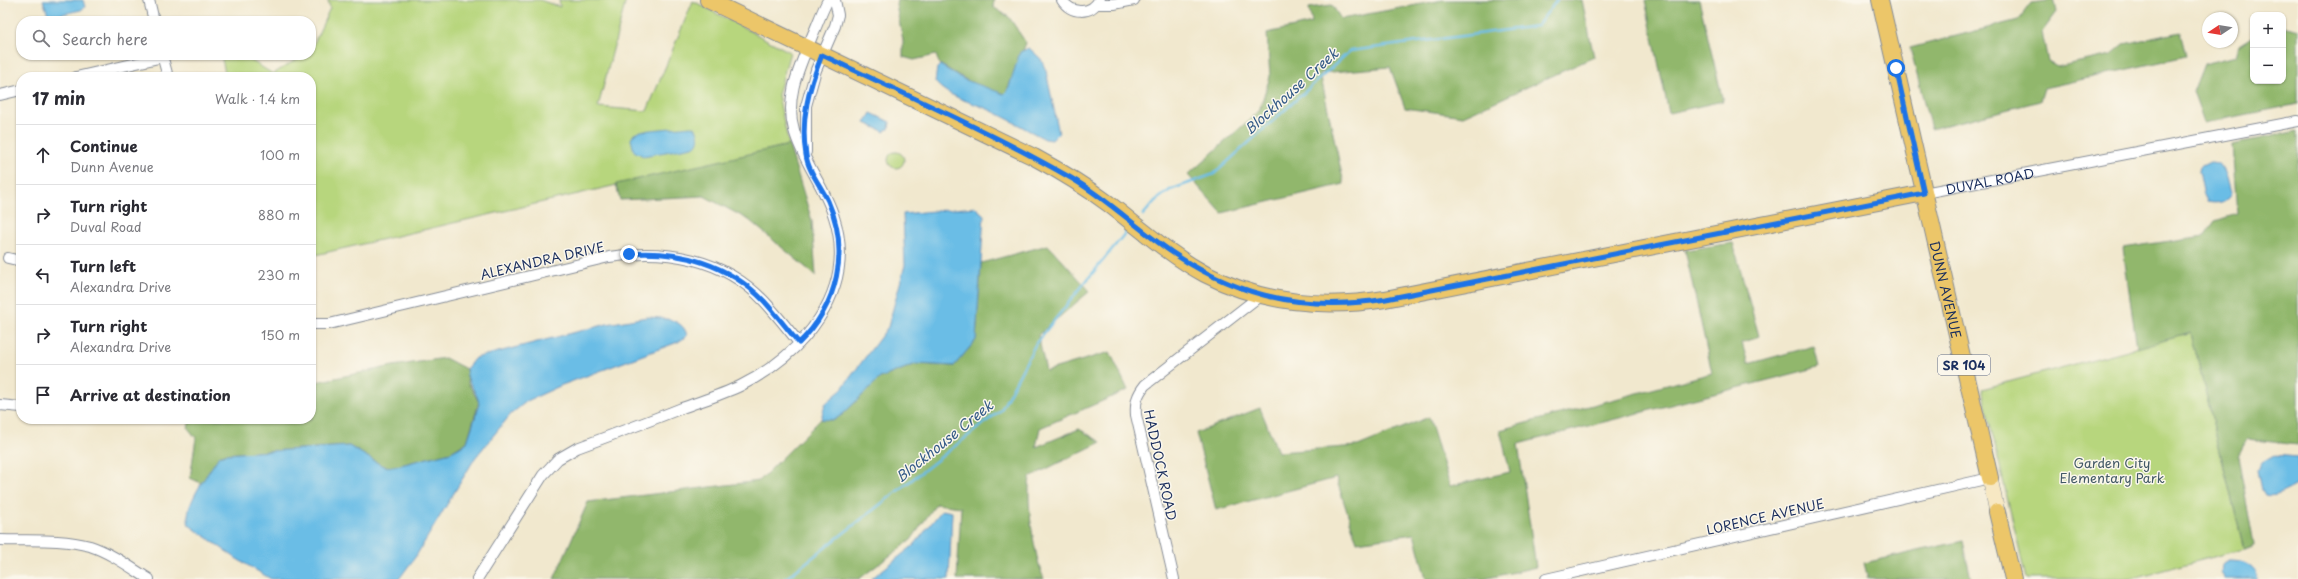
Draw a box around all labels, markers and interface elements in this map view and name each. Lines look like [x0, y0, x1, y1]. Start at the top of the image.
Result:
north arrow [2202, 12, 2238, 48]
map controls [2250, 12, 2286, 84]
button: + [2250, 12, 2286, 48]
search box [16, 16, 316, 60]
icon: search [30, 27, 52, 49]
text: Search here [62, 27, 148, 50]
water label: Blockhouse Creek [1239, 42, 1344, 139]
button: − [2250, 48, 2286, 84]
route start [1887, 59, 1905, 77]
text: 17 min [32, 85, 86, 111]
text: Walk · 1.4 km [215, 89, 300, 108]
text: Continue [70, 134, 138, 157]
icon: ahead [32, 144, 54, 166]
text: 100 m [260, 145, 300, 164]
text: Dunn Avenue [70, 157, 154, 176]
street label: DUVAL ROAD [1944, 163, 2036, 198]
text: Turn right [70, 194, 147, 217]
icon: right [32, 204, 54, 226]
text: 880 m [258, 205, 300, 224]
text: Duval Road [70, 217, 142, 236]
street label: ALEXANDRA DRIVE [478, 236, 606, 284]
street label: DUNN AVENUE [1926, 239, 1967, 340]
route end [620, 245, 638, 263]
text: Turn left [70, 254, 136, 277]
icon: left [32, 264, 54, 286]
text: 230 m [258, 265, 300, 284]
text: Alexandra Drive [70, 277, 171, 296]
text: Turn right [70, 314, 147, 337]
icon: right [32, 324, 54, 346]
text: 150 m [261, 325, 300, 344]
text: Alexandra Drive [70, 337, 171, 356]
road number: SR 104 [1938, 355, 1990, 375]
text: Arrive at destination [70, 383, 231, 406]
icon: arrive [32, 384, 54, 406]
water label: Blockhouse Creek [891, 394, 999, 487]
street label: HADDOCK ROAD [1140, 408, 1182, 522]
park label: Garden City Elementary Park [2059, 453, 2165, 487]
street label: LORENCE AVENUE [1704, 493, 1826, 539]

